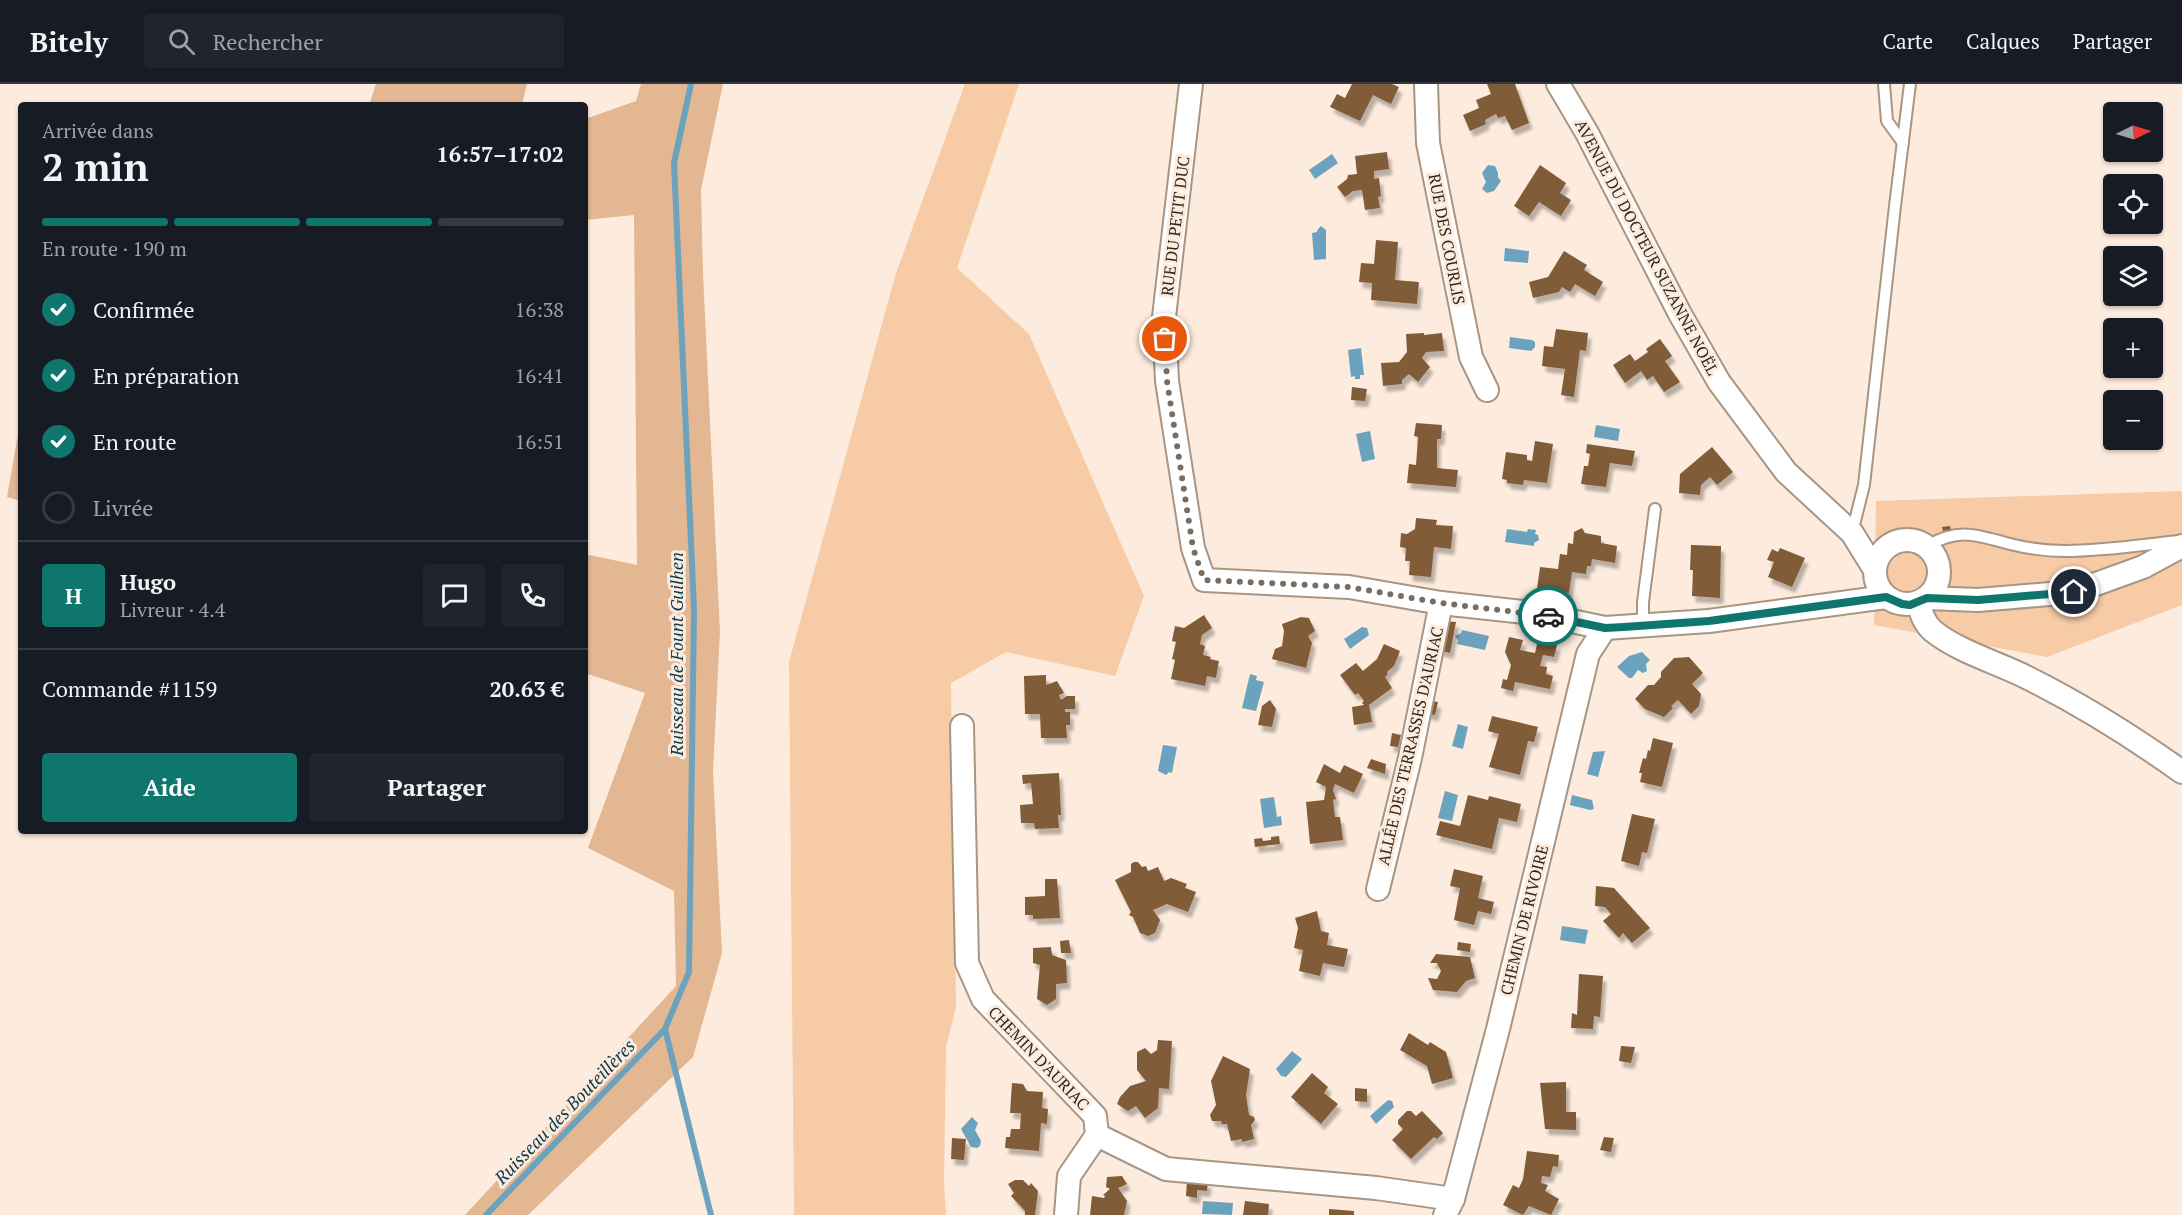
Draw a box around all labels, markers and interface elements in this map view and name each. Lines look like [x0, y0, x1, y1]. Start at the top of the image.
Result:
search box [144, 14, 564, 68]
text: Bitely [30, 23, 108, 60]
icon: search [165, 25, 198, 58]
text: Rechercher [213, 27, 323, 56]
text: Carte [1883, 27, 1933, 55]
text: Calques [1966, 27, 2040, 55]
text: Partager [2073, 27, 2152, 55]
north arrow [2103, 102, 2163, 162]
map controls [2103, 102, 2163, 450]
street label: AVENUE DU DOCTEUR SUZANNE NOËL [1570, 115, 1724, 379]
text: Arrivée dans [42, 117, 154, 144]
text: 16:57–17:02 [436, 139, 564, 168]
text: 2 min [42, 140, 149, 192]
street label: RUE DU PETIT DUC [1156, 155, 1194, 297]
street label: RUE DES COURLIS [1424, 172, 1470, 306]
button: locate [2103, 174, 2163, 234]
text: En route · 190 m [42, 235, 187, 262]
button: layers [2103, 246, 2163, 306]
icon: check [42, 293, 75, 326]
text: Confirmée [93, 295, 195, 324]
text: 16:38 [515, 296, 564, 323]
pin [1139, 313, 1190, 364]
button: + [2103, 318, 2163, 378]
icon: bag [1148, 322, 1181, 355]
icon: check [42, 359, 75, 392]
text: En préparation [93, 361, 239, 390]
text: 16:41 [515, 362, 564, 389]
button: − [2103, 390, 2163, 450]
icon: check [42, 425, 75, 458]
text: En route [93, 427, 177, 456]
text: 16:51 [515, 428, 564, 455]
text: Livrée [93, 493, 153, 522]
water label: Ruisseau de Fount Guilhen [664, 552, 688, 757]
button: chat [423, 564, 486, 627]
button: phone [501, 564, 564, 627]
pin [2048, 566, 2099, 617]
text: Hugo [120, 567, 176, 596]
icon: home [2057, 575, 2090, 608]
text: H [65, 581, 82, 610]
courier [1518, 586, 1578, 646]
text: Livreur · 4.4 [120, 596, 225, 623]
icon: car [1532, 600, 1565, 633]
street label: ALLÉE DES TERRASSES D'AURIAC [1372, 625, 1448, 867]
text: Commande #1159 [42, 674, 217, 703]
text: 20.63 € [489, 674, 564, 703]
button: Aide [42, 753, 297, 822]
button: Partager [309, 753, 564, 822]
street label: CHEMIN DE RIVOIRE [1495, 843, 1553, 997]
street label: CHEMIN D'AURIAC [984, 1001, 1094, 1115]
water label: Ruisseau des Bouteillères [488, 1034, 640, 1190]

